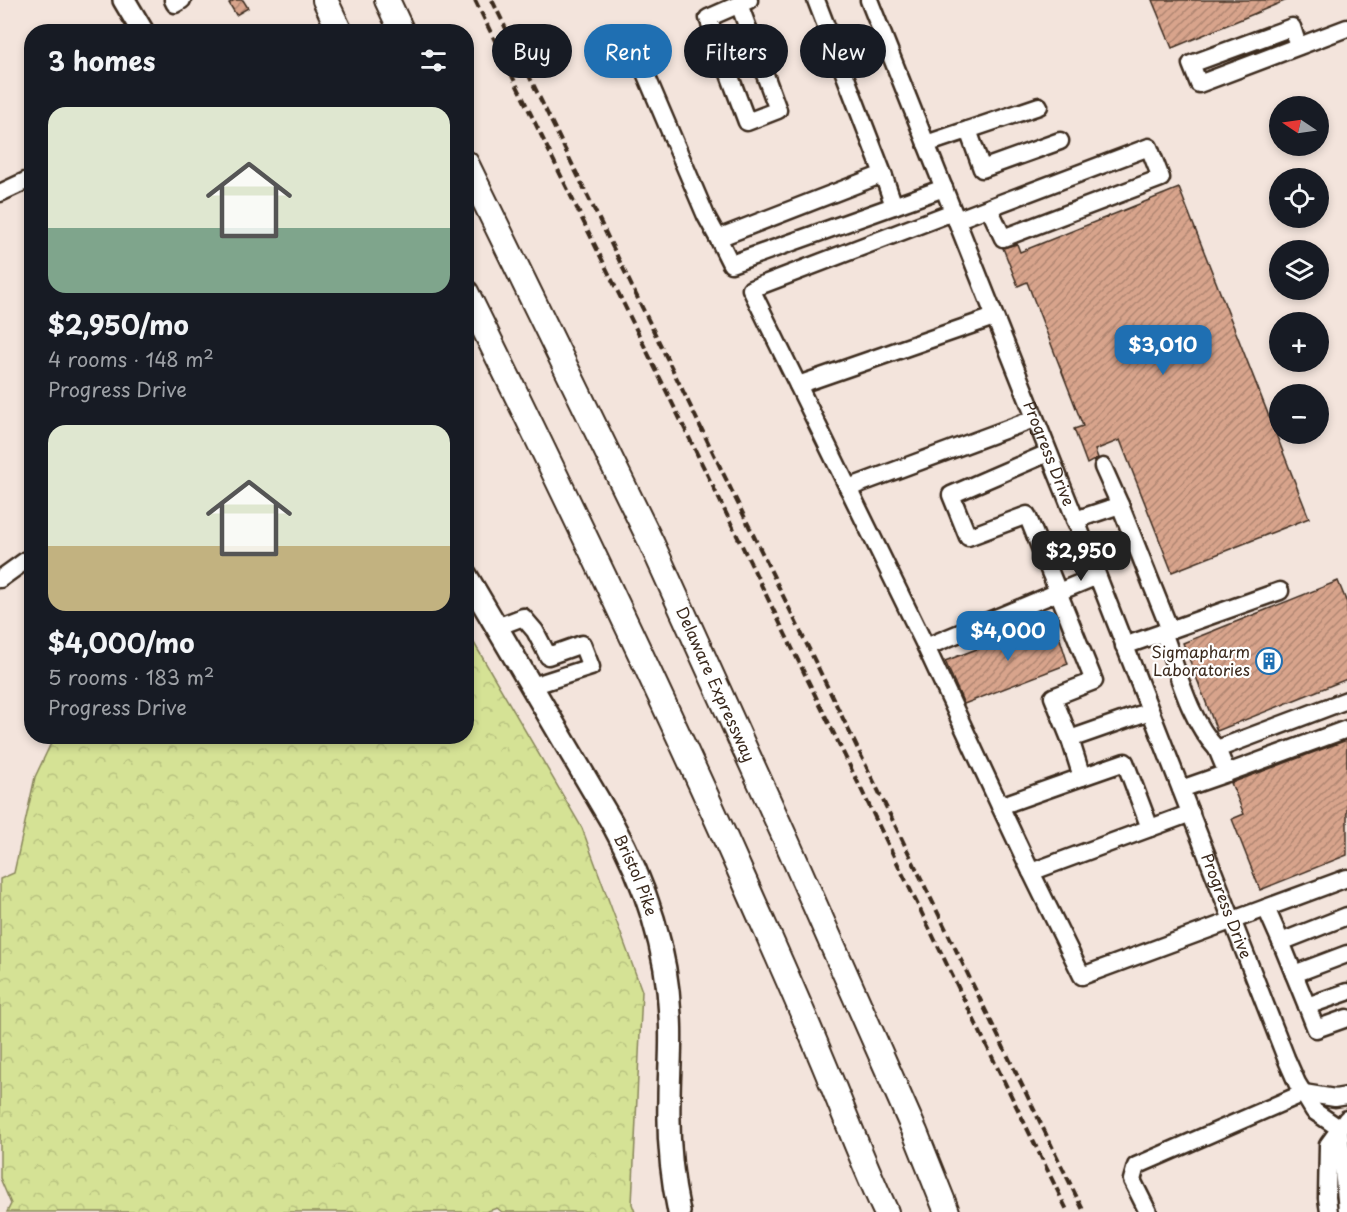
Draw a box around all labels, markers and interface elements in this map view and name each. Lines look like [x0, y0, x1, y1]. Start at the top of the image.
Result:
chip: Buy [492, 24, 572, 78]
chip: Rent [584, 24, 672, 78]
chip: Filters [684, 24, 788, 78]
chip: New [800, 24, 886, 78]
text: 3 homes [48, 41, 155, 80]
icon: filters [417, 44, 450, 77]
north arrow [1269, 96, 1329, 156]
map controls [1269, 96, 1329, 444]
icon: home [195, 146, 303, 254]
button: locate [1269, 168, 1329, 228]
button: layers [1269, 240, 1329, 300]
text: $2,950/mo [48, 305, 189, 344]
button: + [1269, 312, 1329, 372]
pin: $3,010 [1114, 325, 1212, 376]
text: $3,010 [1129, 329, 1197, 359]
text: 4 rooms · 148 m² [48, 344, 214, 374]
text: Progress Drive [48, 374, 187, 404]
button: − [1269, 384, 1329, 444]
street label: Progress Drive [1018, 397, 1082, 509]
icon: home [195, 464, 303, 572]
pin: $2,950 [1032, 531, 1130, 582]
text: $2,950 [1046, 535, 1116, 565]
street label: Delaware Expressway [671, 602, 762, 765]
pin: $4,000 [959, 611, 1057, 662]
text: $4,000 [970, 615, 1046, 645]
text: $4,000/mo [48, 623, 194, 662]
place label: Sigmapharm Laboratories [1151, 639, 1250, 681]
building icon: Sigmapharm Laboratories [1254, 646, 1284, 676]
text: 5 rooms · 183 m² [48, 662, 214, 692]
text: Progress Drive [48, 692, 187, 722]
street label: Bristol Pike [609, 829, 665, 919]
street label: Progress Drive [1196, 849, 1259, 962]

